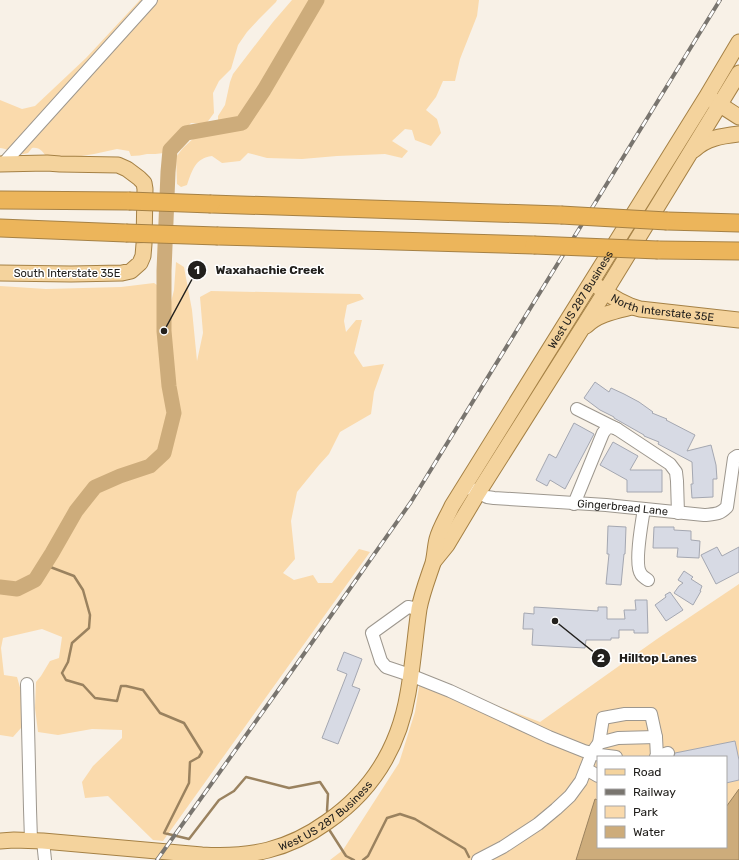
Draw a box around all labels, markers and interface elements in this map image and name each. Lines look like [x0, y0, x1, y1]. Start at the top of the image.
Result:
street label: West US 287 Business [545, 248, 616, 351]
callout: Waxahachie Creek [187, 258, 332, 282]
text: 1 [194, 263, 200, 277]
text: Waxahachie Creek [216, 263, 324, 277]
street label: South Interstate 35E [14, 267, 121, 280]
street label: North Interstate 35E [608, 291, 715, 324]
street label: Gingerbread Lane [577, 497, 669, 518]
callout: Hilltop Lanes [591, 646, 705, 670]
text: 2 [597, 651, 605, 665]
text: Hilltop Lanes [619, 651, 697, 665]
legend [597, 756, 727, 848]
text: Road [633, 765, 661, 779]
street label: West US 287 Business [277, 778, 375, 854]
text: Railway [633, 785, 676, 799]
text: Park [633, 805, 659, 819]
text: Water [633, 825, 665, 839]

